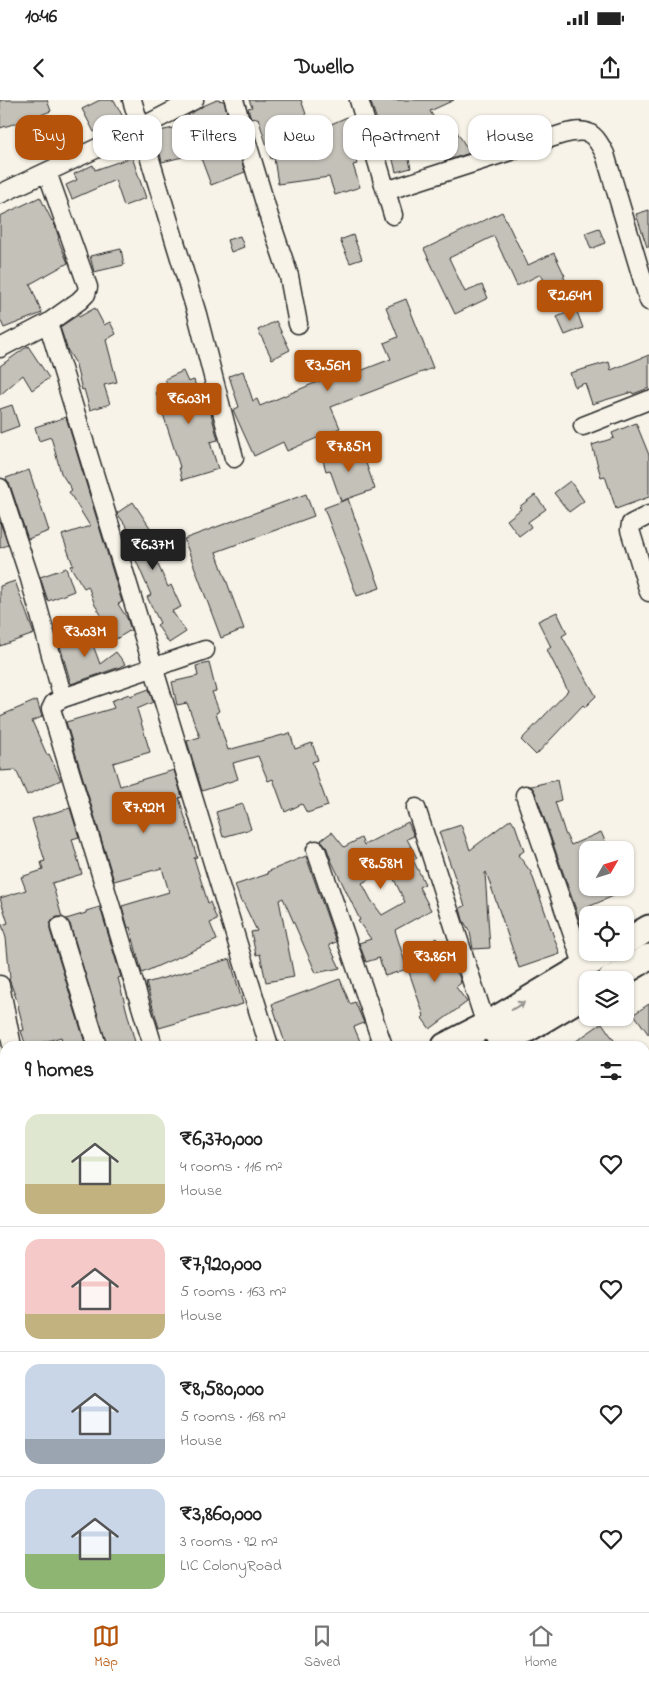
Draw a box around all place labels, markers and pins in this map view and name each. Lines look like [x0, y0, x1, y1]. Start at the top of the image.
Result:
pin: ₹2.64M [529, 280, 611, 322]
pin: ₹3.56M [287, 350, 369, 392]
pin: ₹6.03M [148, 382, 230, 425]
pin: ₹7.85M [308, 430, 390, 473]
pin: ₹6.37M [112, 528, 194, 571]
pin: ₹3.03M [44, 616, 126, 658]
pin: ₹7.92M [103, 792, 185, 834]
pin: ₹8.58M [340, 848, 422, 890]
pin: ₹3.86M [394, 940, 476, 983]

